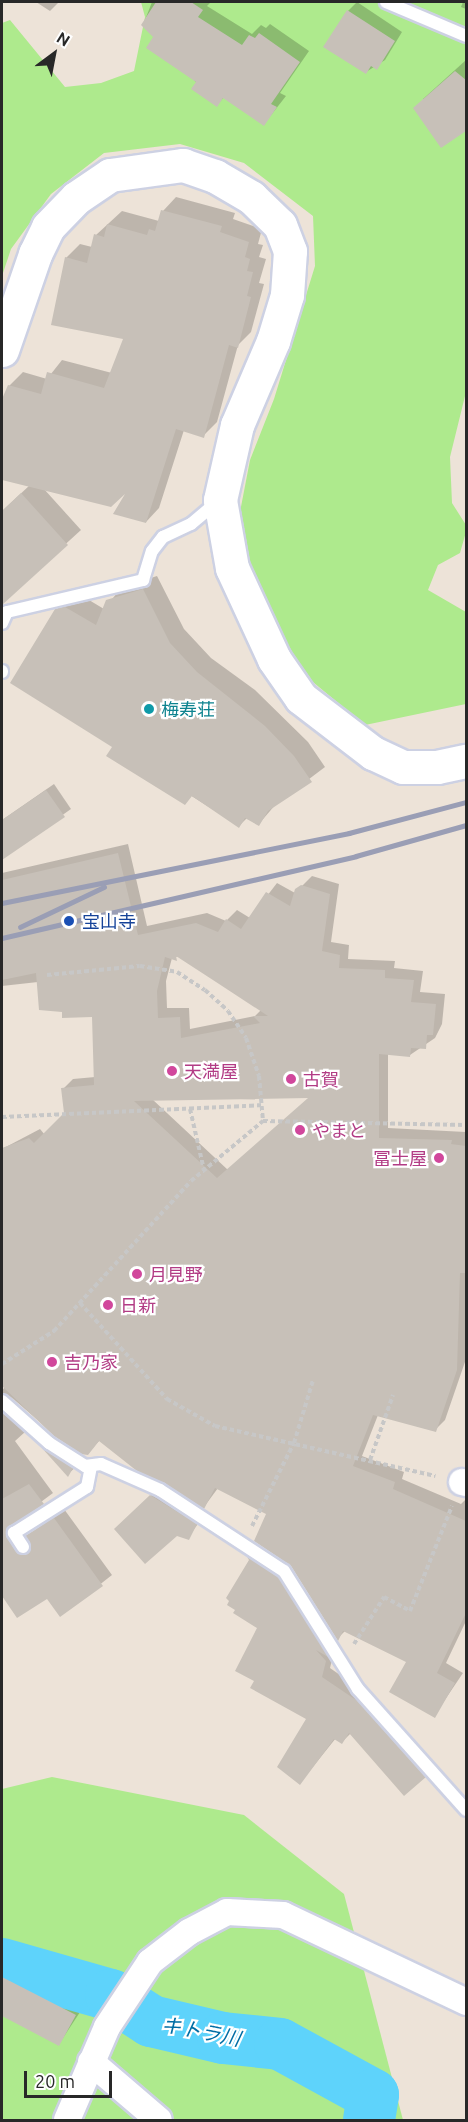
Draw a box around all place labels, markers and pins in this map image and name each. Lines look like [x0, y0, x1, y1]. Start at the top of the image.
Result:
place label: 梅寿荘 [161, 698, 215, 720]
marker: 梅寿荘 [142, 702, 156, 716]
place label: 宝山寺 [82, 910, 136, 932]
marker: 宝山寺 [60, 912, 78, 930]
place label: 天満屋 [184, 1060, 238, 1082]
marker: 天満屋 [165, 1064, 179, 1078]
place label: 古賀 [303, 1068, 339, 1090]
marker: 古賀 [284, 1072, 298, 1086]
place label: やまと [312, 1119, 366, 1141]
marker: やまと [293, 1123, 307, 1137]
place label: 冨士屋 [373, 1147, 427, 1169]
marker: 冨士屋 [432, 1151, 446, 1165]
place label: 月見野 [149, 1263, 203, 1285]
marker: 月見野 [130, 1267, 144, 1281]
place label: 日新 [120, 1294, 156, 1316]
marker: 日新 [101, 1298, 115, 1312]
place label: 吉乃家 [64, 1351, 118, 1373]
marker: 吉乃家 [45, 1355, 59, 1369]

